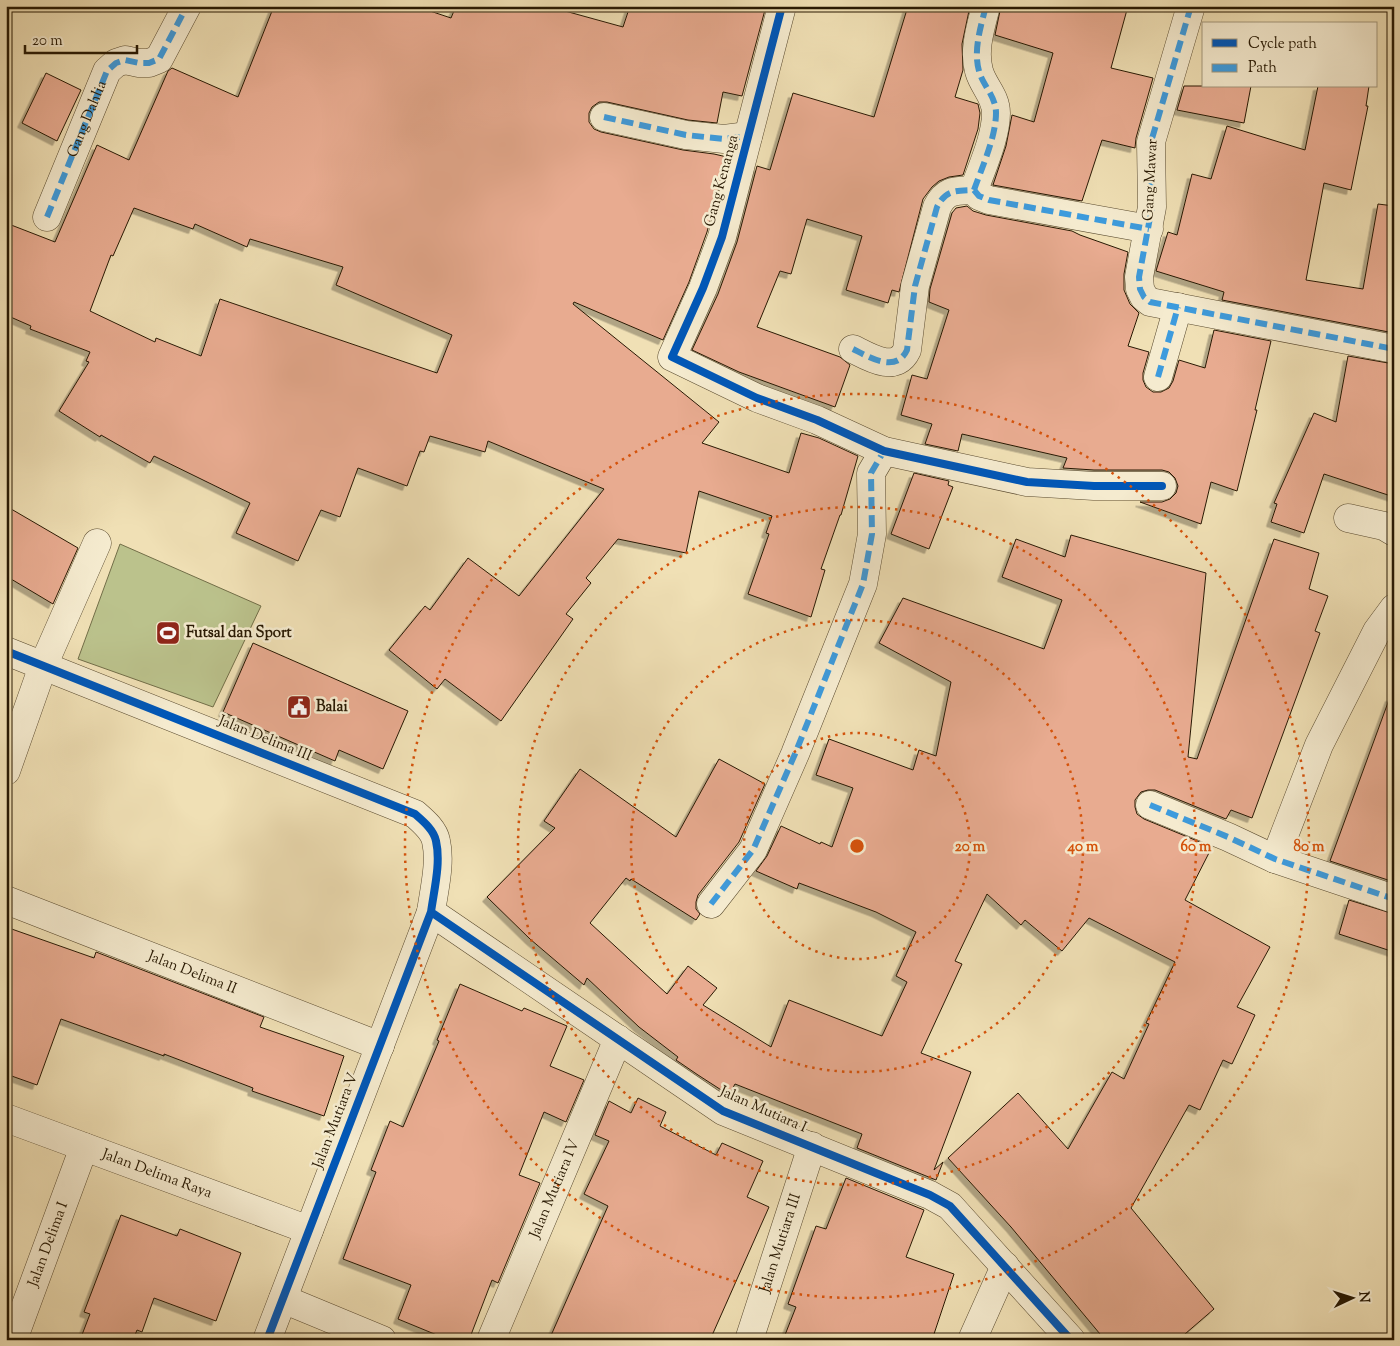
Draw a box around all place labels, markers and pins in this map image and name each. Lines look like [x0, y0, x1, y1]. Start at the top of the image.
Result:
sports icon: Futsal dan Sport [155, 620, 181, 646]
place label: Futsal dan Sport [186, 623, 293, 644]
public building icon: Balai [286, 694, 312, 720]
place label: Balai [316, 697, 348, 718]
centre of rings [848, 837, 866, 855]

